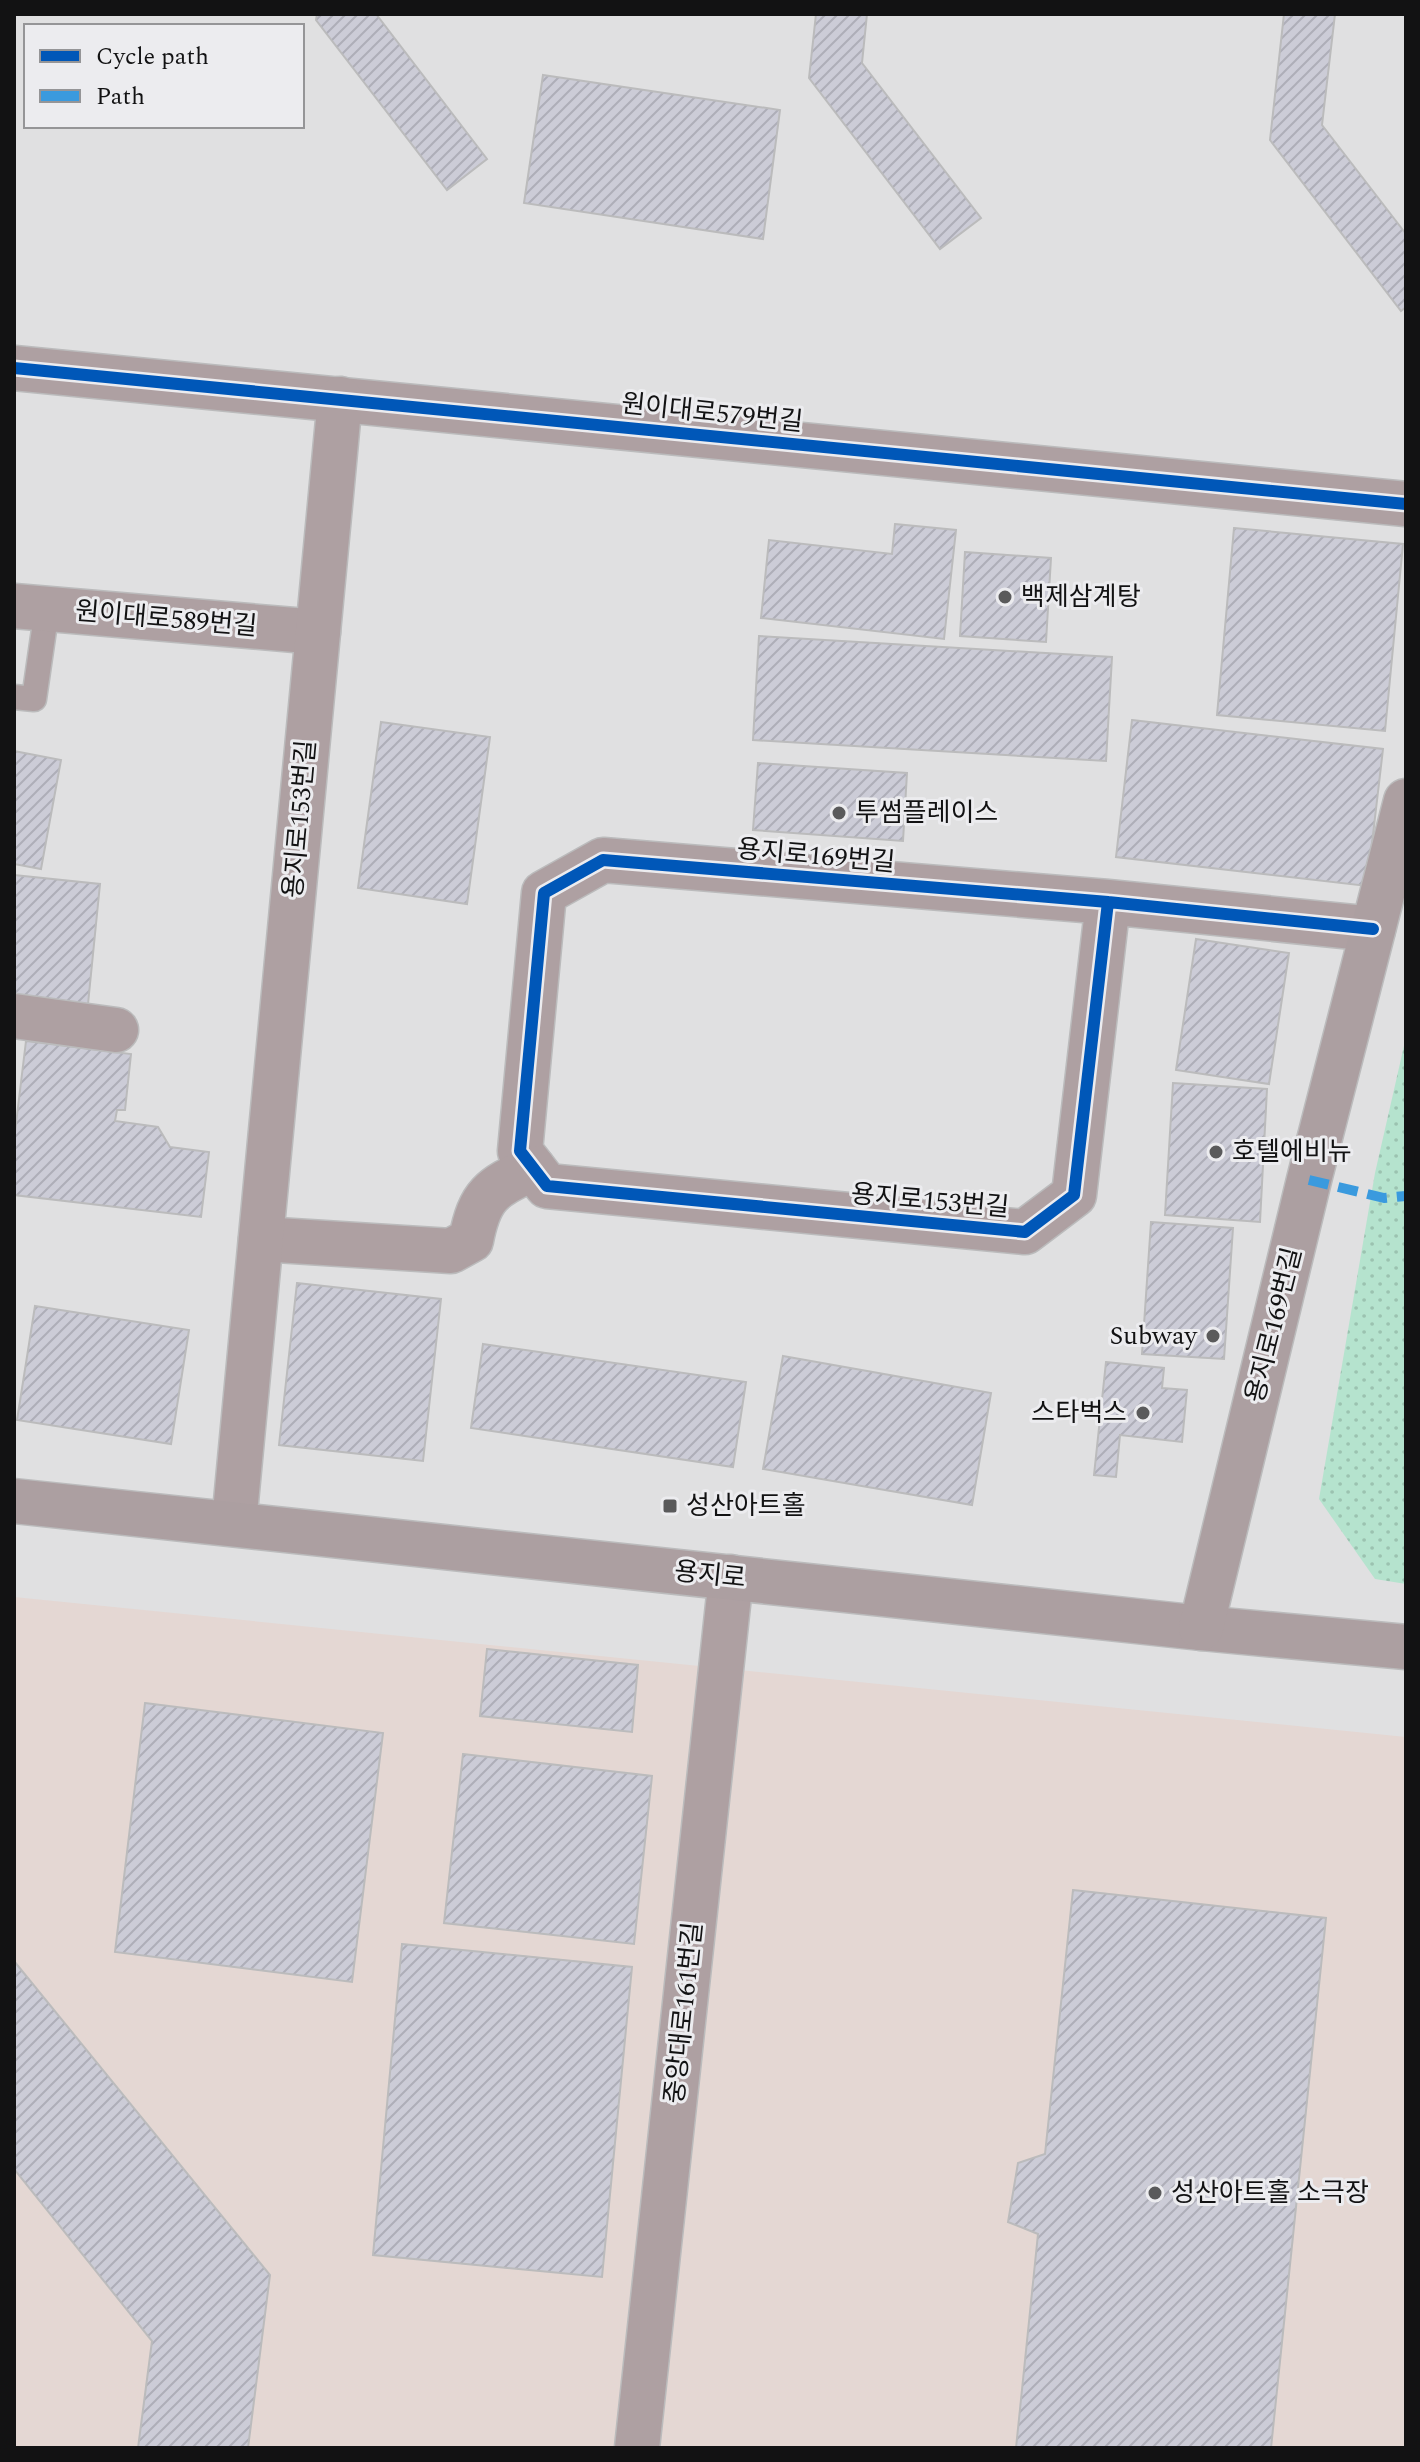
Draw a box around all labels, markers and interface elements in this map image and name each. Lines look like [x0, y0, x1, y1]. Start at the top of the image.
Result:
legend [24, 24, 304, 128]
text: Cycle path [96, 39, 209, 75]
text: Path [96, 79, 145, 115]
street label: 원이대로579번길 [619, 384, 805, 442]
place label: 백제삼계탕 [1021, 577, 1141, 617]
marker: 백제삼계탕 [996, 588, 1014, 606]
street label: 원이대로589번길 [73, 591, 259, 647]
street label: 용지로153번길 [273, 738, 327, 900]
place label: 투썸플레이스 [855, 793, 999, 833]
marker: 투썸플레이스 [830, 804, 848, 822]
street label: 용지로169번길 [735, 829, 897, 883]
place label: 호텔에비뉴 [1232, 1132, 1352, 1172]
marker: 호텔에비뉴 [1207, 1143, 1225, 1161]
street label: 용지로153번길 [849, 1174, 1011, 1228]
street label: 용지로169번길 [1235, 1243, 1313, 1407]
place label: Subway [1109, 1316, 1199, 1356]
marker: Subway [1204, 1327, 1222, 1345]
place label: 스타벅스 [1031, 1393, 1127, 1433]
marker: 스타벅스 [1134, 1404, 1152, 1422]
place label: 성산아트홀 [686, 1486, 806, 1526]
marker: 성산아트홀 [661, 1497, 679, 1515]
street label: 용지로 [672, 1551, 748, 1599]
street label: 중앙대로161번길 [655, 1920, 713, 2106]
place label: 성산아트홀 소극장 [1171, 2173, 1369, 2213]
marker: 성산아트홀 소극장 [1146, 2184, 1164, 2202]

